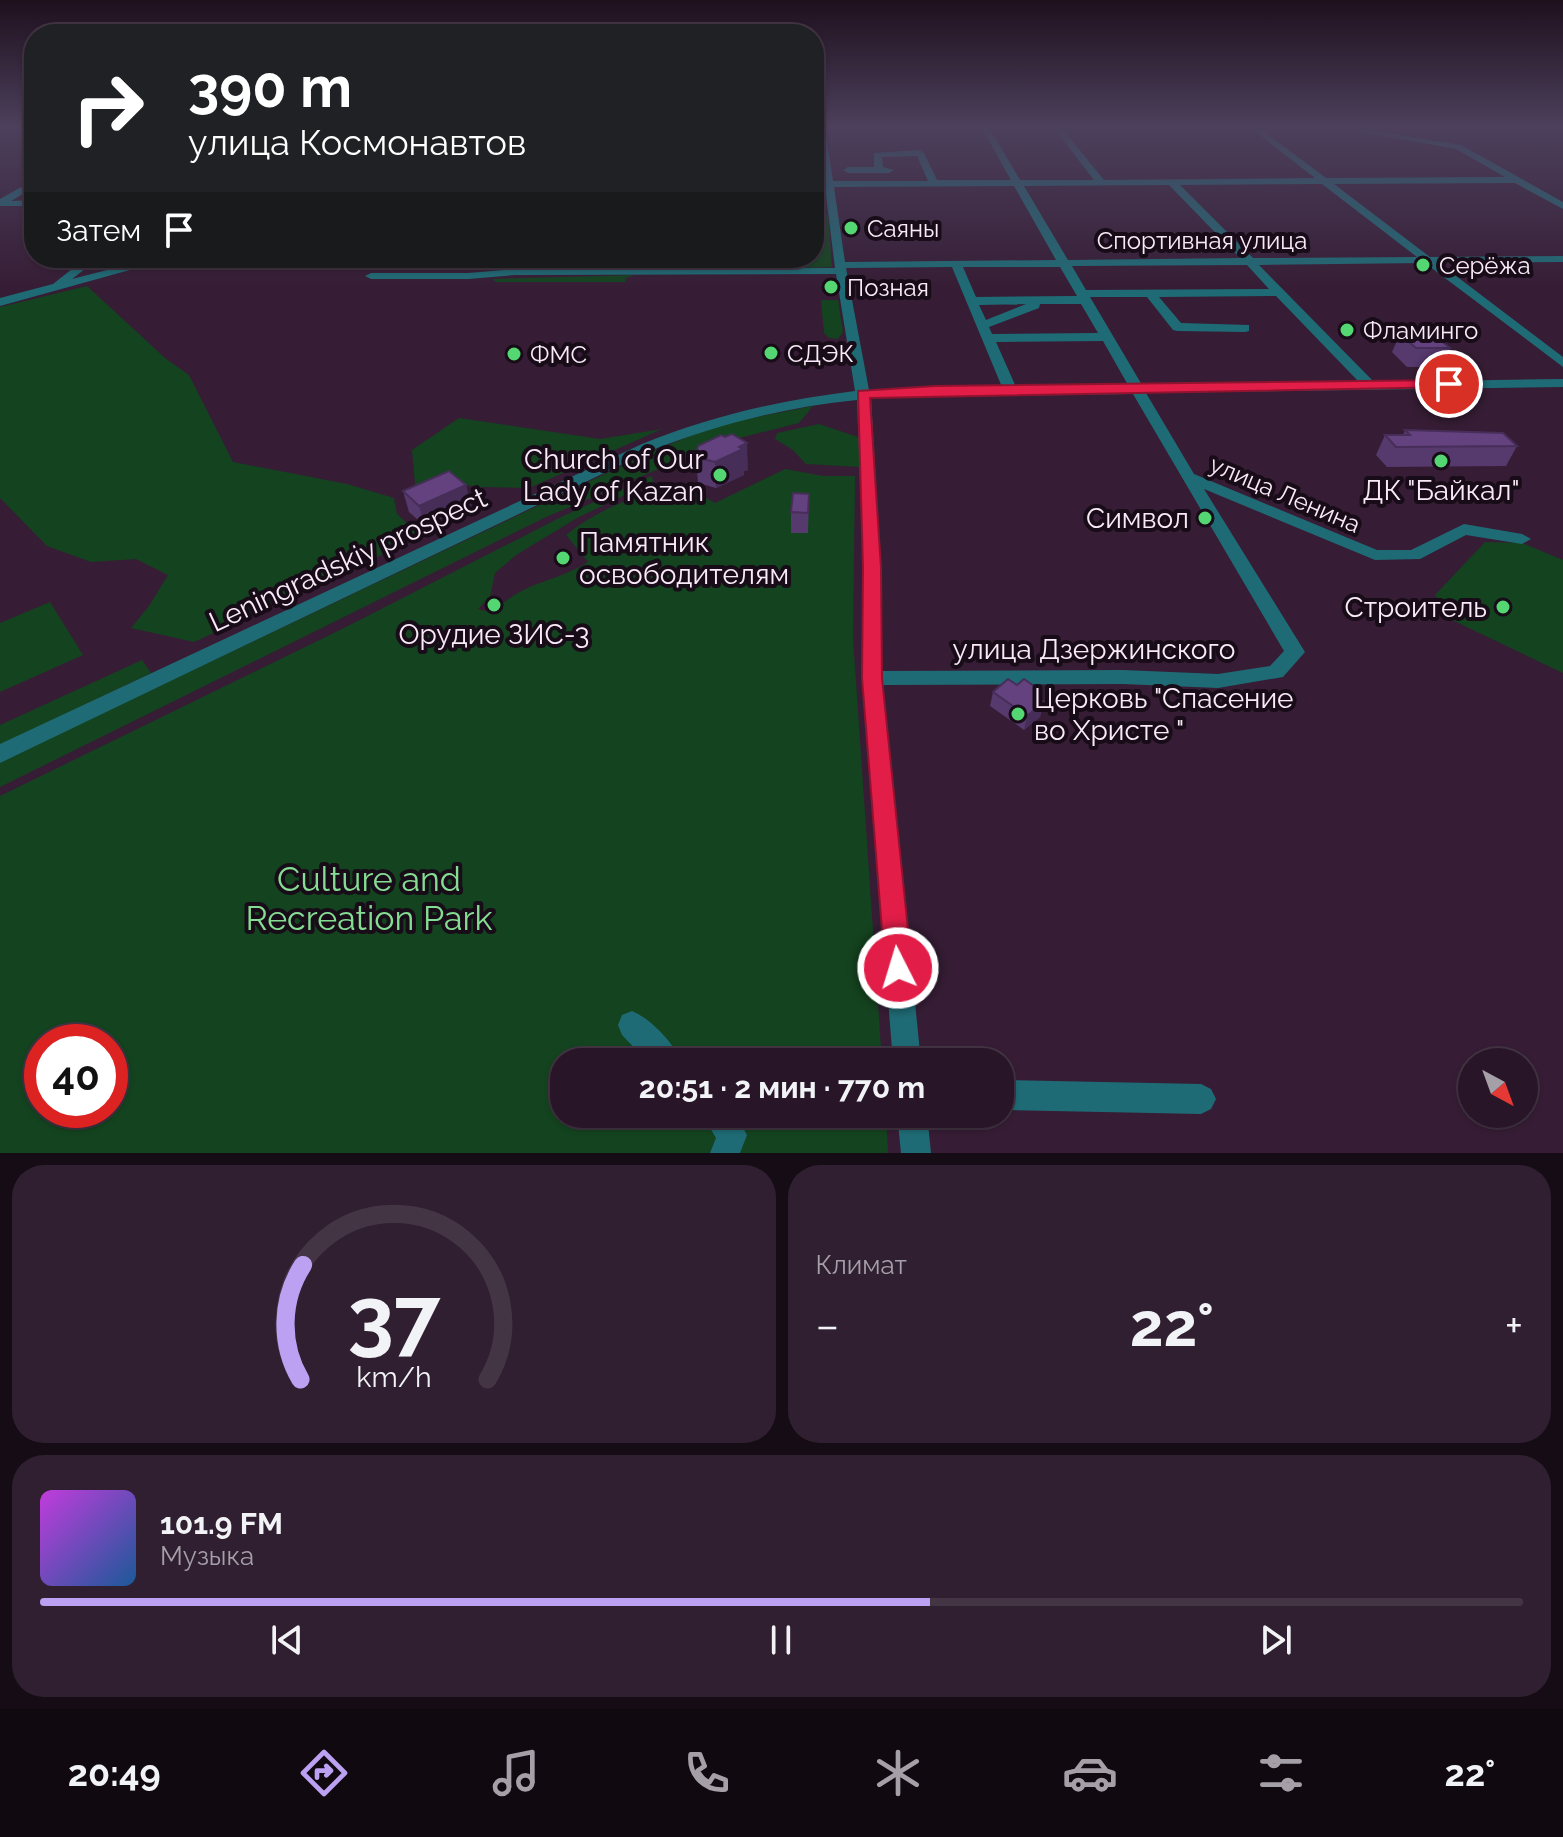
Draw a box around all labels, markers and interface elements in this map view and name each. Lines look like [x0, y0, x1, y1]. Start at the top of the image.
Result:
text: 390 m [188, 54, 352, 120]
icon: right [56, 56, 160, 160]
text: улица Космонавтов [188, 121, 526, 163]
icon: arrive [157, 208, 201, 252]
text: Затем [56, 213, 141, 248]
place label: Саяны [867, 214, 939, 243]
marker: Саяны [842, 219, 860, 237]
street label: Спортивная улица [1097, 226, 1307, 255]
place label: Серёжа [1439, 251, 1530, 280]
marker: Серёжа [1414, 256, 1432, 274]
place label: Позная [847, 273, 929, 302]
marker: Позная [822, 278, 840, 296]
place label: Фламинго [1363, 316, 1478, 345]
marker: Фламинго [1338, 321, 1356, 339]
place label: СДЭК [787, 339, 854, 368]
place label: ФМС [530, 340, 587, 369]
marker: СДЭК [762, 344, 780, 362]
marker: ФМС [505, 345, 523, 363]
pin [1415, 350, 1483, 418]
icon: arrive [1427, 362, 1471, 406]
place label: Church of Our Lady of Kazan [523, 443, 704, 508]
street label: улица Ленина [1205, 449, 1365, 539]
marker: ДК "Байкал" [1432, 452, 1450, 470]
marker: Church of Our Lady of Kazan [711, 466, 729, 484]
place label: ДК "Байкал" [1362, 474, 1520, 507]
street label: Leningradskiy prospect [204, 481, 493, 639]
place label: Символ [1086, 502, 1189, 535]
marker: Символ [1196, 509, 1214, 527]
place label: Памятник освободителям [579, 526, 789, 591]
marker: Памятник освободителям [554, 549, 572, 567]
place label: Строитель [1344, 591, 1487, 624]
marker: Орудие ЗИС-3 [485, 596, 503, 614]
marker: Строитель [1494, 598, 1512, 616]
place label: Орудие ЗИС-3 [399, 618, 589, 651]
street label: улица Дзержинского [953, 633, 1235, 666]
place label: Церковь "Спасение во Христе " [1034, 682, 1294, 747]
marker: Церковь "Спасение во Христе " [1009, 705, 1027, 723]
park label: Culture and Recreation Park [246, 859, 492, 938]
position arrow [856, 926, 940, 1010]
speed limit sign: 40 [24, 1024, 128, 1128]
north arrow [1458, 1048, 1538, 1128]
map controls [1458, 1048, 1538, 1128]
text: 20:51 · 2 мин · 770 m [639, 1070, 925, 1105]
text: Климат [816, 1250, 907, 1280]
text: 37 [347, 1268, 441, 1365]
text: 22° [1130, 1290, 1214, 1360]
text: − [816, 1300, 839, 1351]
text: + [1505, 1300, 1523, 1351]
text: km/h [356, 1360, 431, 1394]
text: 101.9 FM [160, 1506, 283, 1541]
text: Музыка [160, 1541, 254, 1571]
icon: previous [265, 1618, 309, 1662]
icon: pause [759, 1618, 803, 1662]
icon: next [1254, 1618, 1298, 1662]
icon: directions [296, 1745, 352, 1801]
icon: music [488, 1745, 544, 1801]
icon: phone [679, 1745, 735, 1801]
icon: climate [870, 1745, 926, 1801]
icon: car [1062, 1745, 1118, 1801]
icon: filters [1253, 1745, 1309, 1801]
text: 20:49 [68, 1752, 161, 1794]
text: 22° [1445, 1752, 1495, 1794]

